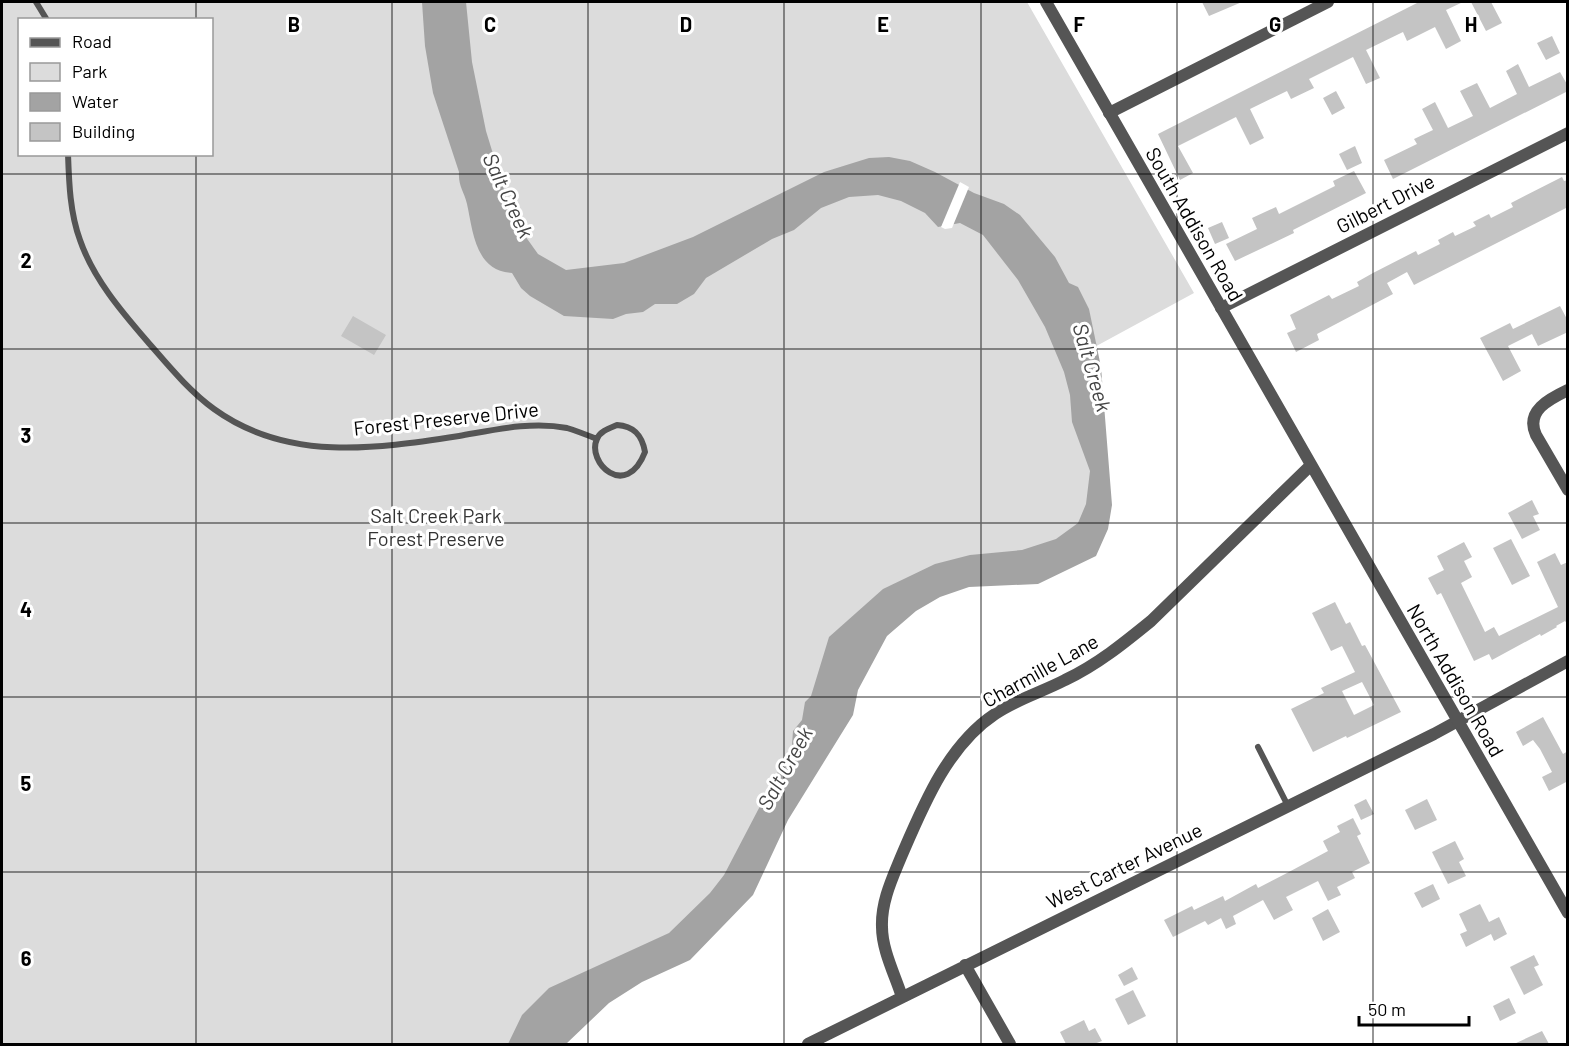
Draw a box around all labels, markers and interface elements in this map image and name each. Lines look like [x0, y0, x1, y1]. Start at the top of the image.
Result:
text: B [288, 12, 300, 36]
text: C [484, 12, 496, 36]
text: D [680, 12, 692, 36]
text: E [877, 12, 889, 36]
text: F [1073, 12, 1085, 36]
text: G [1269, 12, 1281, 36]
text: H [1465, 12, 1477, 36]
legend [18, 18, 213, 156]
text: Road [72, 30, 112, 52]
text: Park [72, 60, 107, 82]
text: Water [72, 90, 119, 112]
text: Building [72, 120, 135, 142]
street label: South Addison Road [1141, 143, 1249, 305]
water label: Salt Creek [478, 149, 540, 242]
street label: Gilbert Drive [1332, 168, 1438, 238]
text: 2 [20, 248, 32, 272]
water label: Salt Creek [1068, 320, 1118, 415]
street label: Forest Preserve Drive [352, 396, 540, 440]
text: 3 [21, 423, 31, 447]
park label: Salt Creek Park Forest Preserve [367, 503, 505, 550]
text: 4 [20, 597, 32, 621]
street label: North Addison Road [1403, 599, 1509, 761]
street label: Charmille Lane [978, 628, 1102, 712]
water label: Salt Creek [751, 722, 817, 814]
text: 5 [21, 771, 32, 795]
street label: West Carter Avenue [1042, 817, 1206, 913]
text: 6 [21, 946, 32, 970]
scale bar [1359, 989, 1468, 1027]
text: 50 m [1368, 998, 1406, 1020]

